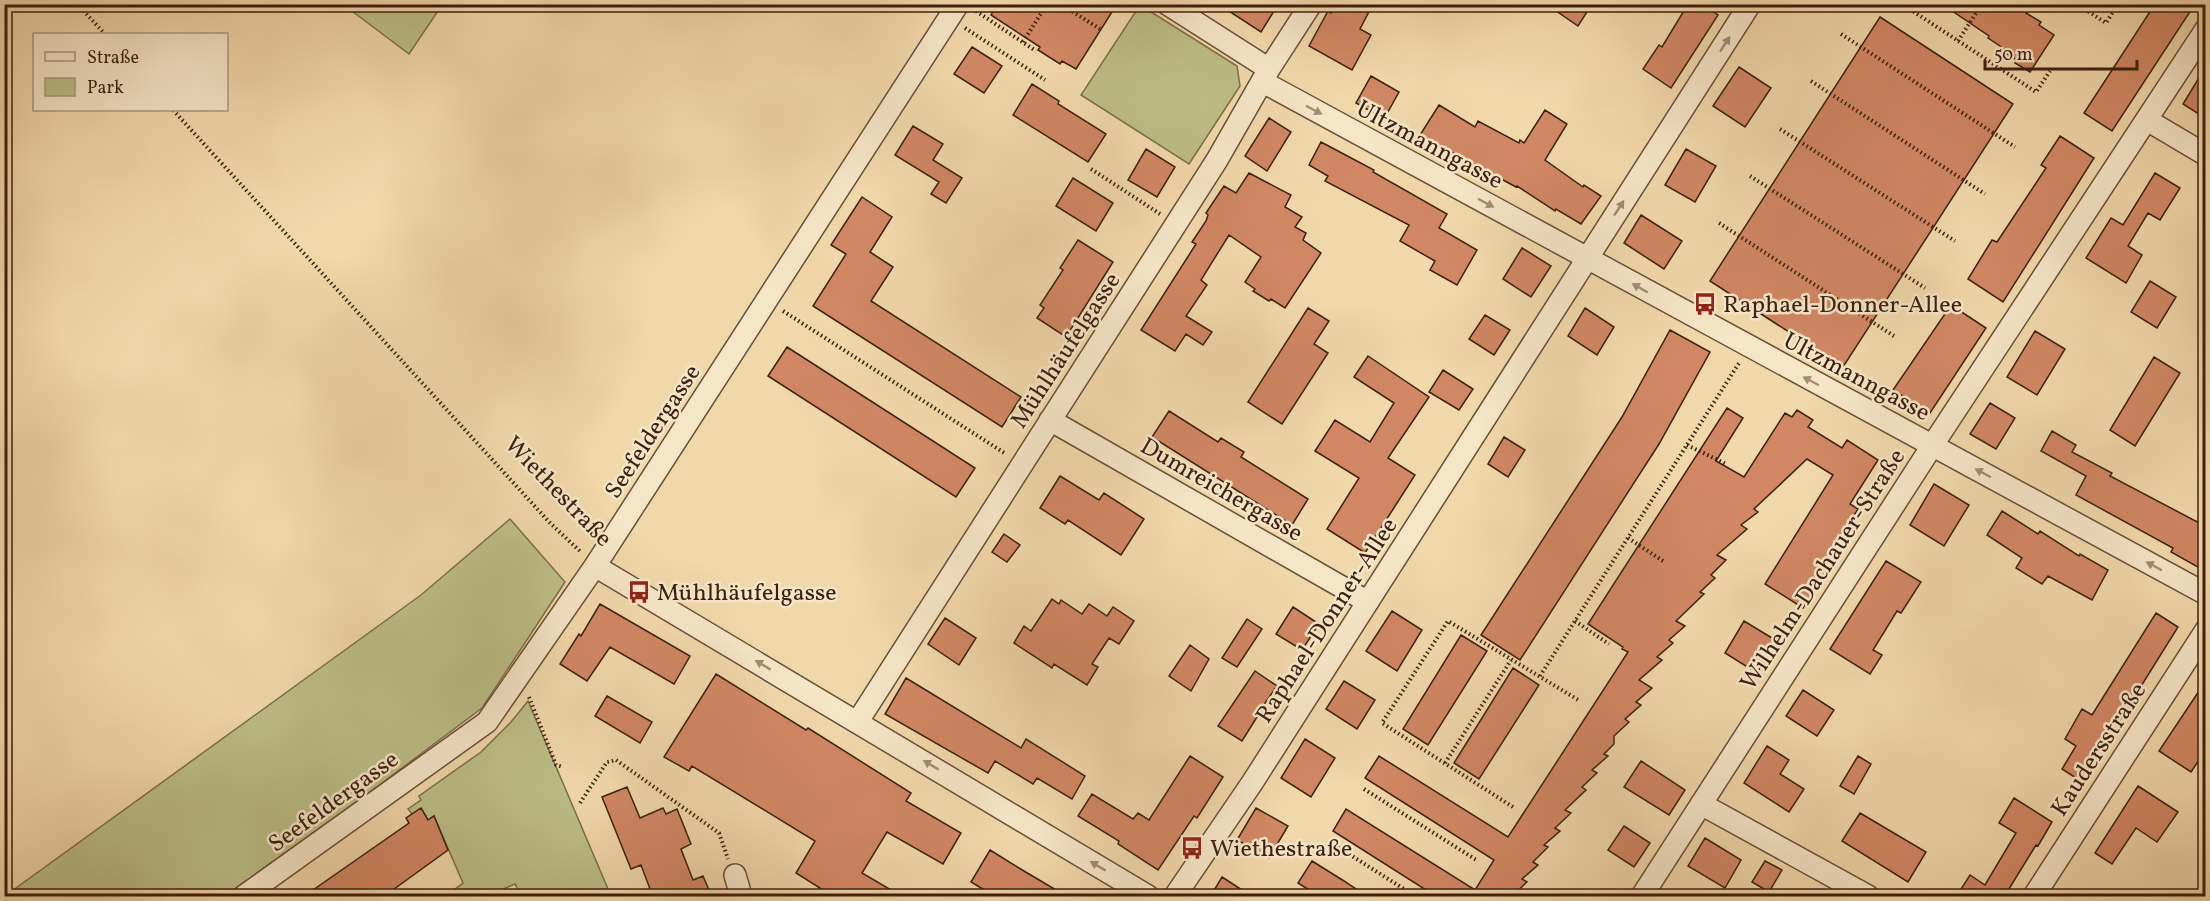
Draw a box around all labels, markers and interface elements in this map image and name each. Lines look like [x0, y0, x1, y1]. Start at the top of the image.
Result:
legend [33, 33, 228, 111]
scale bar [1985, 33, 2136, 71]
one-way arrow [1719, 36, 1730, 53]
text: 50 m [1994, 43, 2033, 68]
text: Straße [87, 46, 139, 71]
text: Park [87, 76, 124, 101]
street label: Ultzmanngasse [1350, 93, 1508, 199]
one-way arrow [1306, 105, 1323, 115]
one-way arrow [1478, 198, 1495, 208]
one-way arrow [1614, 200, 1625, 217]
street label: Mühlhäufelgasse [1004, 267, 1130, 436]
one-way arrow [1631, 283, 1648, 293]
place label: Raphael-Donner-Allee [1723, 289, 1962, 323]
bus stop icon: Raphael-Donner-Allee [1692, 291, 1718, 317]
street label: Ultzmanngasse [1777, 325, 1935, 431]
street label: Seefeldergasse [598, 358, 710, 506]
one-way arrow [1802, 376, 1819, 386]
street label: Wiethestraße [496, 429, 619, 555]
street label: Dumreichergasse [1133, 430, 1309, 551]
street label: Wilhelm-Dachauer-Straße [1733, 443, 1915, 697]
one-way arrow [1974, 468, 1991, 478]
street label: Raphael-Donner-Allee [1248, 512, 1407, 731]
one-way arrow [2145, 561, 2162, 571]
place label: Mühlhäufelgasse [657, 577, 837, 611]
bus stop icon: Mühlhäufelgasse [626, 579, 652, 605]
one-way arrow [755, 660, 771, 671]
street label: Kaudersstraße [2044, 676, 2156, 824]
street label: Seefeldergasse [262, 744, 406, 862]
one-way arrow [923, 760, 939, 771]
place label: Wiethestraße [1210, 833, 1353, 867]
bus stop icon: Wiethestraße [1179, 835, 1205, 861]
one-way arrow [1090, 861, 1106, 872]

